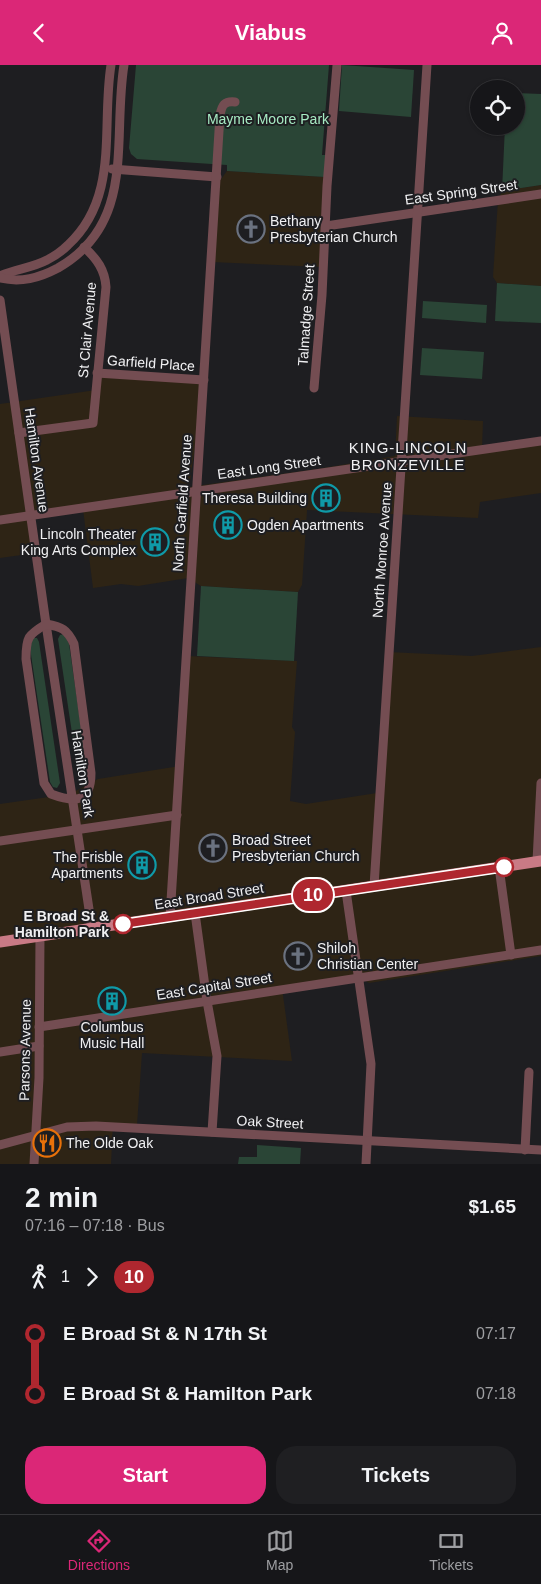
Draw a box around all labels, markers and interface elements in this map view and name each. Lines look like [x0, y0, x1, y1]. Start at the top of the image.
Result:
icon: back [25, 19, 53, 47]
icon: person [488, 19, 516, 47]
text: Viabus [235, 20, 306, 45]
map controls [470, 80, 525, 135]
button: locate [470, 80, 525, 135]
park label: Mayme Moore Park [207, 111, 330, 127]
street label: East Spring Street [404, 176, 518, 208]
place label: Bethany Presbyterian Church [270, 213, 398, 245]
church icon: Bethany Presbyterian Church [236, 214, 266, 244]
street label: Talmadge Street [294, 263, 318, 366]
street label: St Clair Avenue [75, 281, 99, 379]
street label: Garfield Place [107, 352, 196, 374]
street label: Hamilton Avenue [22, 407, 52, 514]
street label: North Garfield Avenue [169, 434, 195, 572]
district label: KING-LINCOLN BRONZEVILLE [349, 439, 467, 473]
street label: East Long Street [216, 452, 322, 482]
street label: North Monroe Avenue [369, 481, 395, 618]
building icon: Theresa Building [311, 483, 341, 513]
place label: Theresa Building [202, 490, 307, 506]
building icon: Ogden Apartments [213, 510, 243, 540]
place label: Ogden Apartments [247, 517, 364, 533]
place label: Lincoln Theater King Arts Complex [21, 526, 136, 558]
building icon: Lincoln Theater King Arts Complex [140, 527, 170, 557]
street label: Hamilton Park [68, 729, 98, 820]
place label: Broad Street Presbyterian Church [232, 832, 360, 864]
church icon: Broad Street Presbyterian Church [198, 833, 228, 863]
place label: The Frisble Apartments [51, 849, 123, 881]
building icon: The Frisble Apartments [127, 850, 157, 880]
unlabelled marker [494, 857, 514, 877]
street label: East Broad Street [153, 879, 265, 913]
line badge: 10 [290, 879, 336, 911]
text: 10 [303, 885, 323, 905]
place label: E Broad St & Hamilton Park [15, 908, 109, 940]
marker: E Broad St & Hamilton Park [113, 914, 133, 934]
place label: Shiloh Christian Center [317, 940, 418, 972]
church icon: Shiloh Christian Center [283, 941, 313, 971]
street label: East Capital Street [155, 969, 273, 1003]
building icon: Columbus Music Hall [97, 986, 127, 1016]
street label: Parsons Avenue [16, 999, 34, 1101]
place label: Columbus Music Hall [80, 1019, 144, 1051]
street label: Oak Street [236, 1112, 304, 1132]
restaurant icon: The Olde Oak [32, 1128, 62, 1158]
place label: The Olde Oak [66, 1135, 154, 1151]
text: 2 min [25, 1182, 98, 1213]
text: $1.65 [468, 1196, 516, 1217]
text: 07:16 – 07:18 · Bus [25, 1217, 165, 1234]
icon: walk [25, 1263, 53, 1291]
icon: forward [78, 1263, 106, 1291]
text: 10 [124, 1267, 144, 1287]
text: 1 [61, 1268, 70, 1285]
text: E Broad St & N 17th St [63, 1323, 267, 1344]
text: 07:17 [476, 1325, 516, 1342]
text: E Broad St & Hamilton Park [63, 1383, 312, 1404]
text: 07:18 [476, 1385, 516, 1402]
button: Start [25, 1446, 266, 1504]
button: Tickets [276, 1446, 516, 1504]
tab: Directions [68, 1527, 130, 1573]
tab: Map [266, 1527, 294, 1573]
tab: Tickets [429, 1527, 473, 1573]

